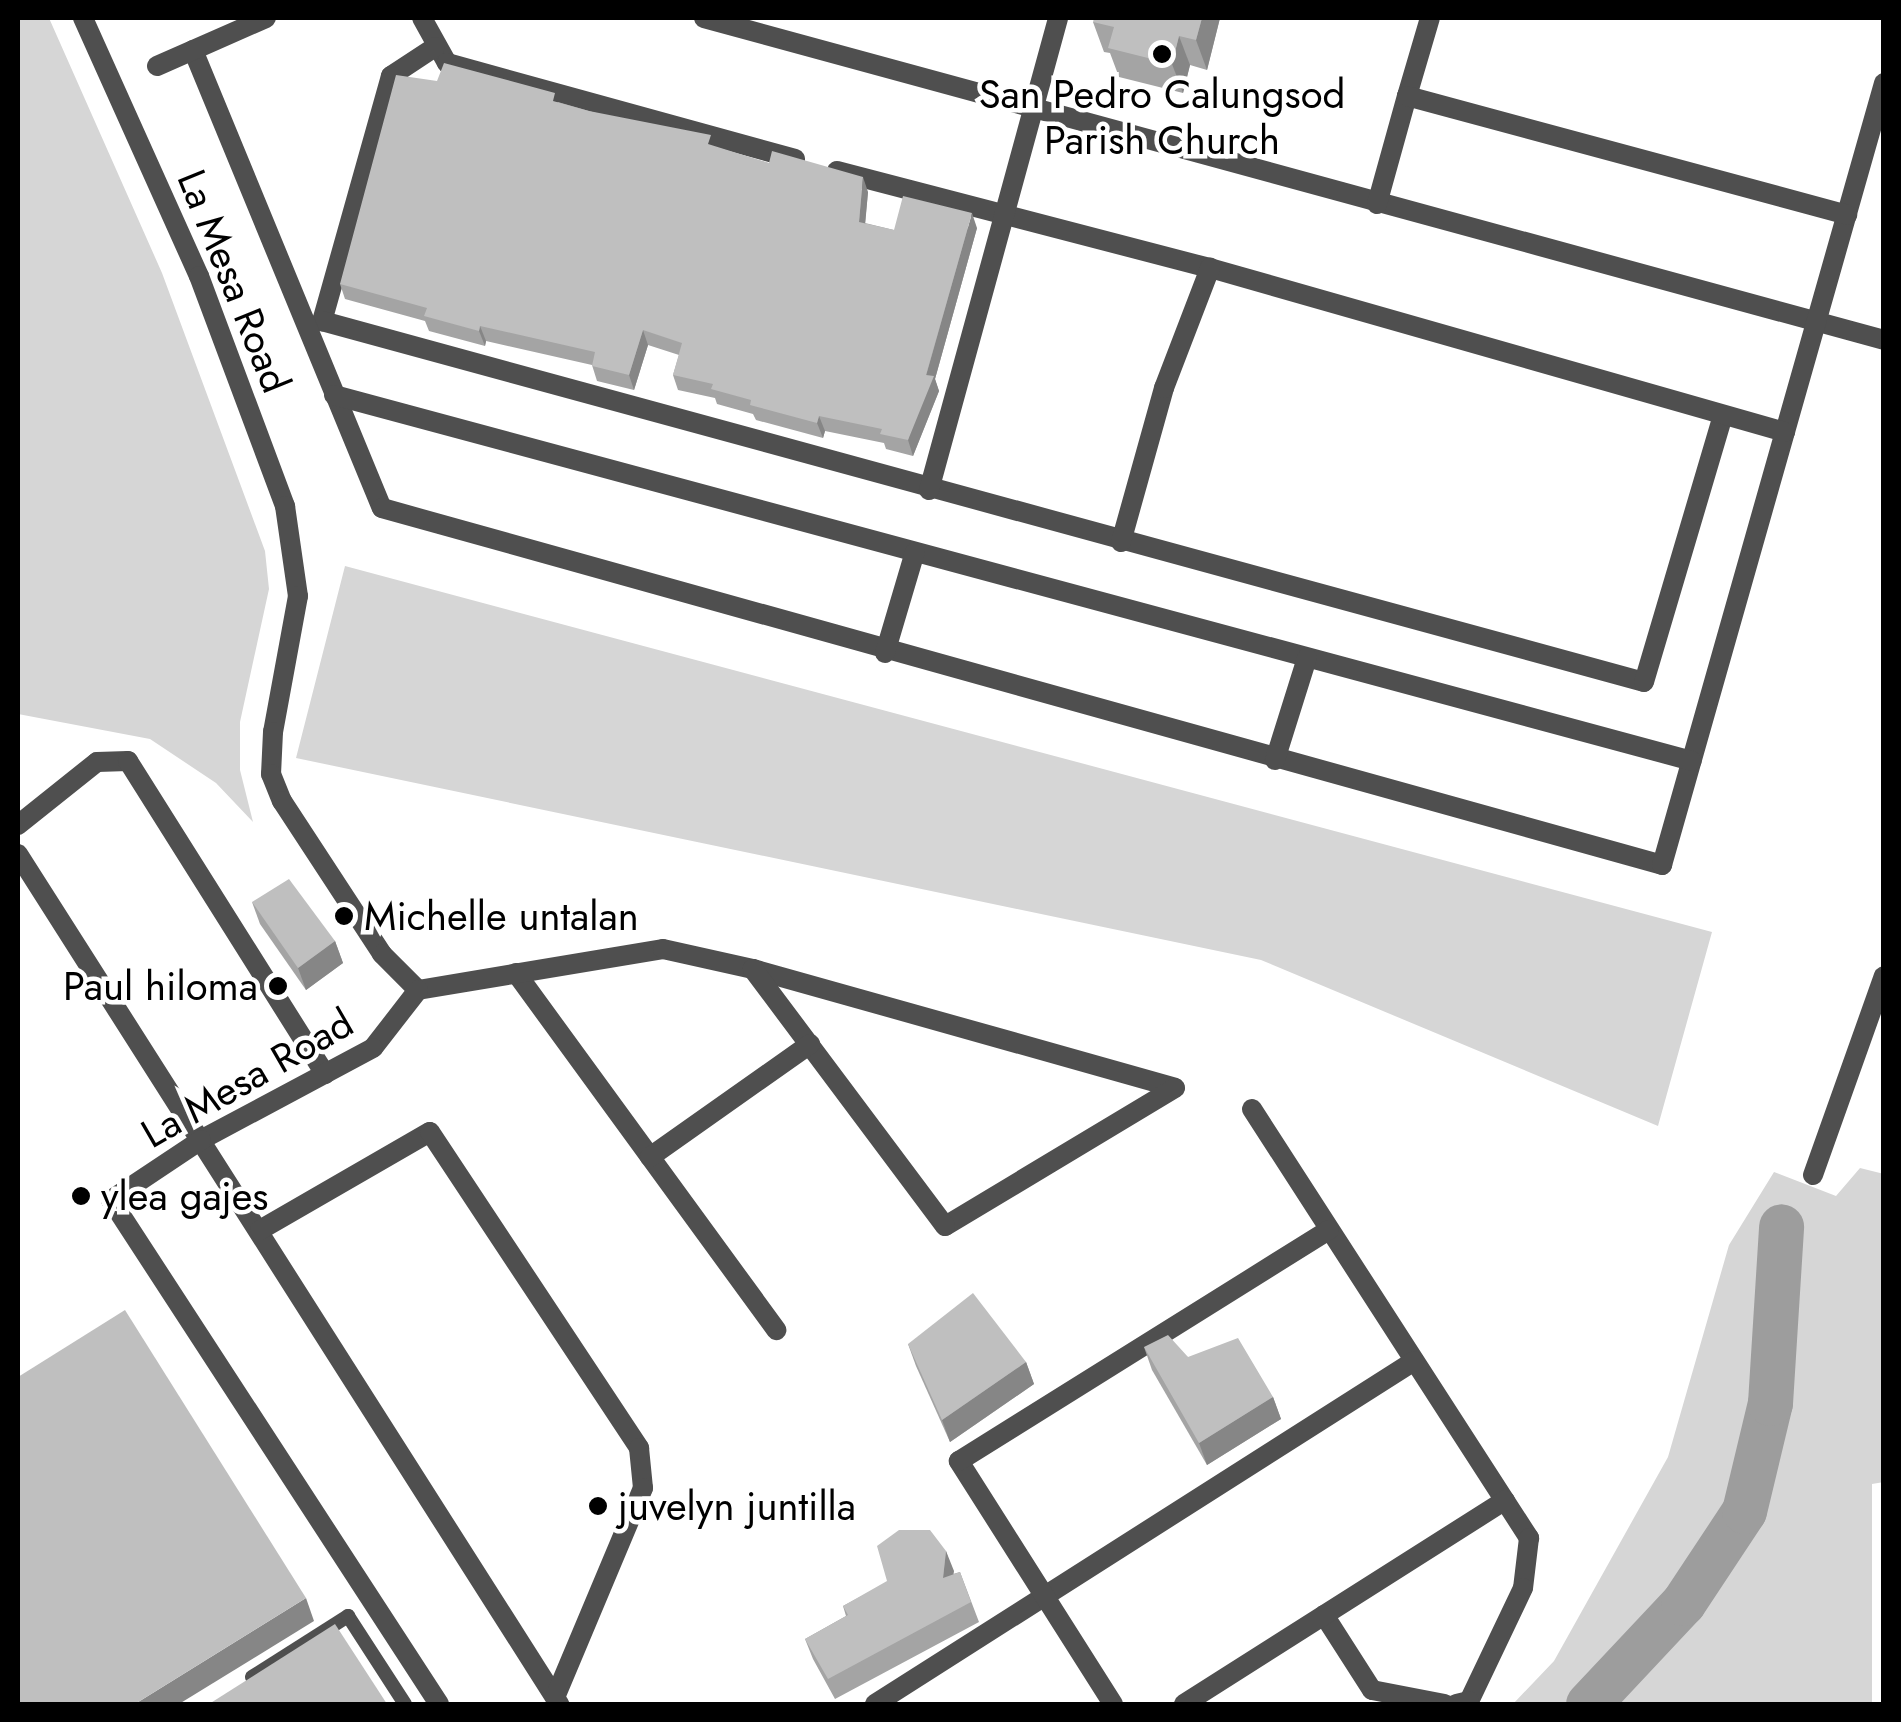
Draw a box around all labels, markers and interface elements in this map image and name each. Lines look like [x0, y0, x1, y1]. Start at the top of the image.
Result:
marker: San Pedro Calungsod Parish Church [1151, 43, 1173, 65]
place label: San Pedro Calungsod Parish Church [979, 70, 1345, 164]
street label: La Mesa Road [168, 163, 300, 399]
place label: Michelle untalan [364, 892, 639, 940]
marker: Michelle untalan [333, 905, 355, 927]
place label: Paul hiloma [63, 962, 258, 1010]
marker: Paul hiloma [267, 975, 289, 997]
street label: La Mesa Road [133, 998, 361, 1158]
place label: ylea gajes [101, 1172, 268, 1220]
marker: ylea gajes [70, 1185, 92, 1207]
place label: juvelyn juntilla [618, 1482, 856, 1530]
marker: juvelyn juntilla [587, 1495, 609, 1517]

